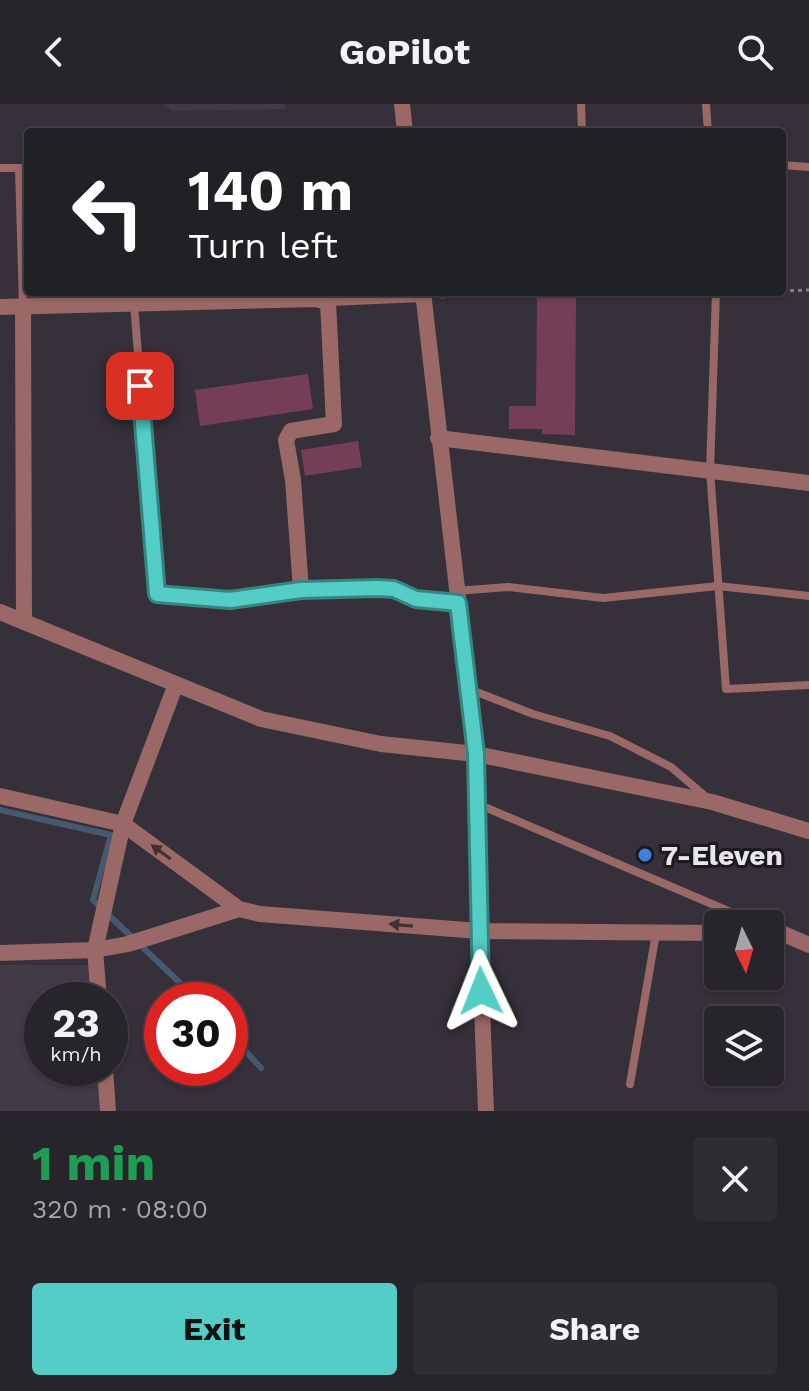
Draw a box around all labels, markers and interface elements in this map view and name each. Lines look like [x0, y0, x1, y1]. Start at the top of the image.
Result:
icon: back [32, 30, 76, 74]
icon: search [733, 30, 777, 74]
text: GoPilot [339, 31, 470, 73]
text: 140 m [188, 158, 353, 224]
icon: left [56, 160, 160, 264]
text: Turn left [188, 225, 338, 267]
pin [106, 352, 174, 420]
icon: arrive [118, 364, 162, 408]
place label: 7-Eleven [661, 839, 783, 872]
one-way arrow [151, 844, 171, 860]
marker: 7-Eleven [636, 846, 654, 864]
north arrow [704, 910, 784, 990]
map controls [704, 910, 784, 1086]
one-way arrow [388, 918, 413, 931]
position arrow [439, 949, 523, 1033]
speed limit sign: 30 [144, 982, 248, 1086]
text: 23 [52, 1000, 100, 1047]
button: layers [704, 1006, 784, 1086]
text: km/h [50, 1042, 102, 1066]
text: 1 min [32, 1135, 155, 1192]
button: close [693, 1137, 777, 1221]
text: 320 m · 08:00 [32, 1194, 208, 1224]
button: Exit [32, 1283, 397, 1375]
button: Share [413, 1283, 777, 1375]

